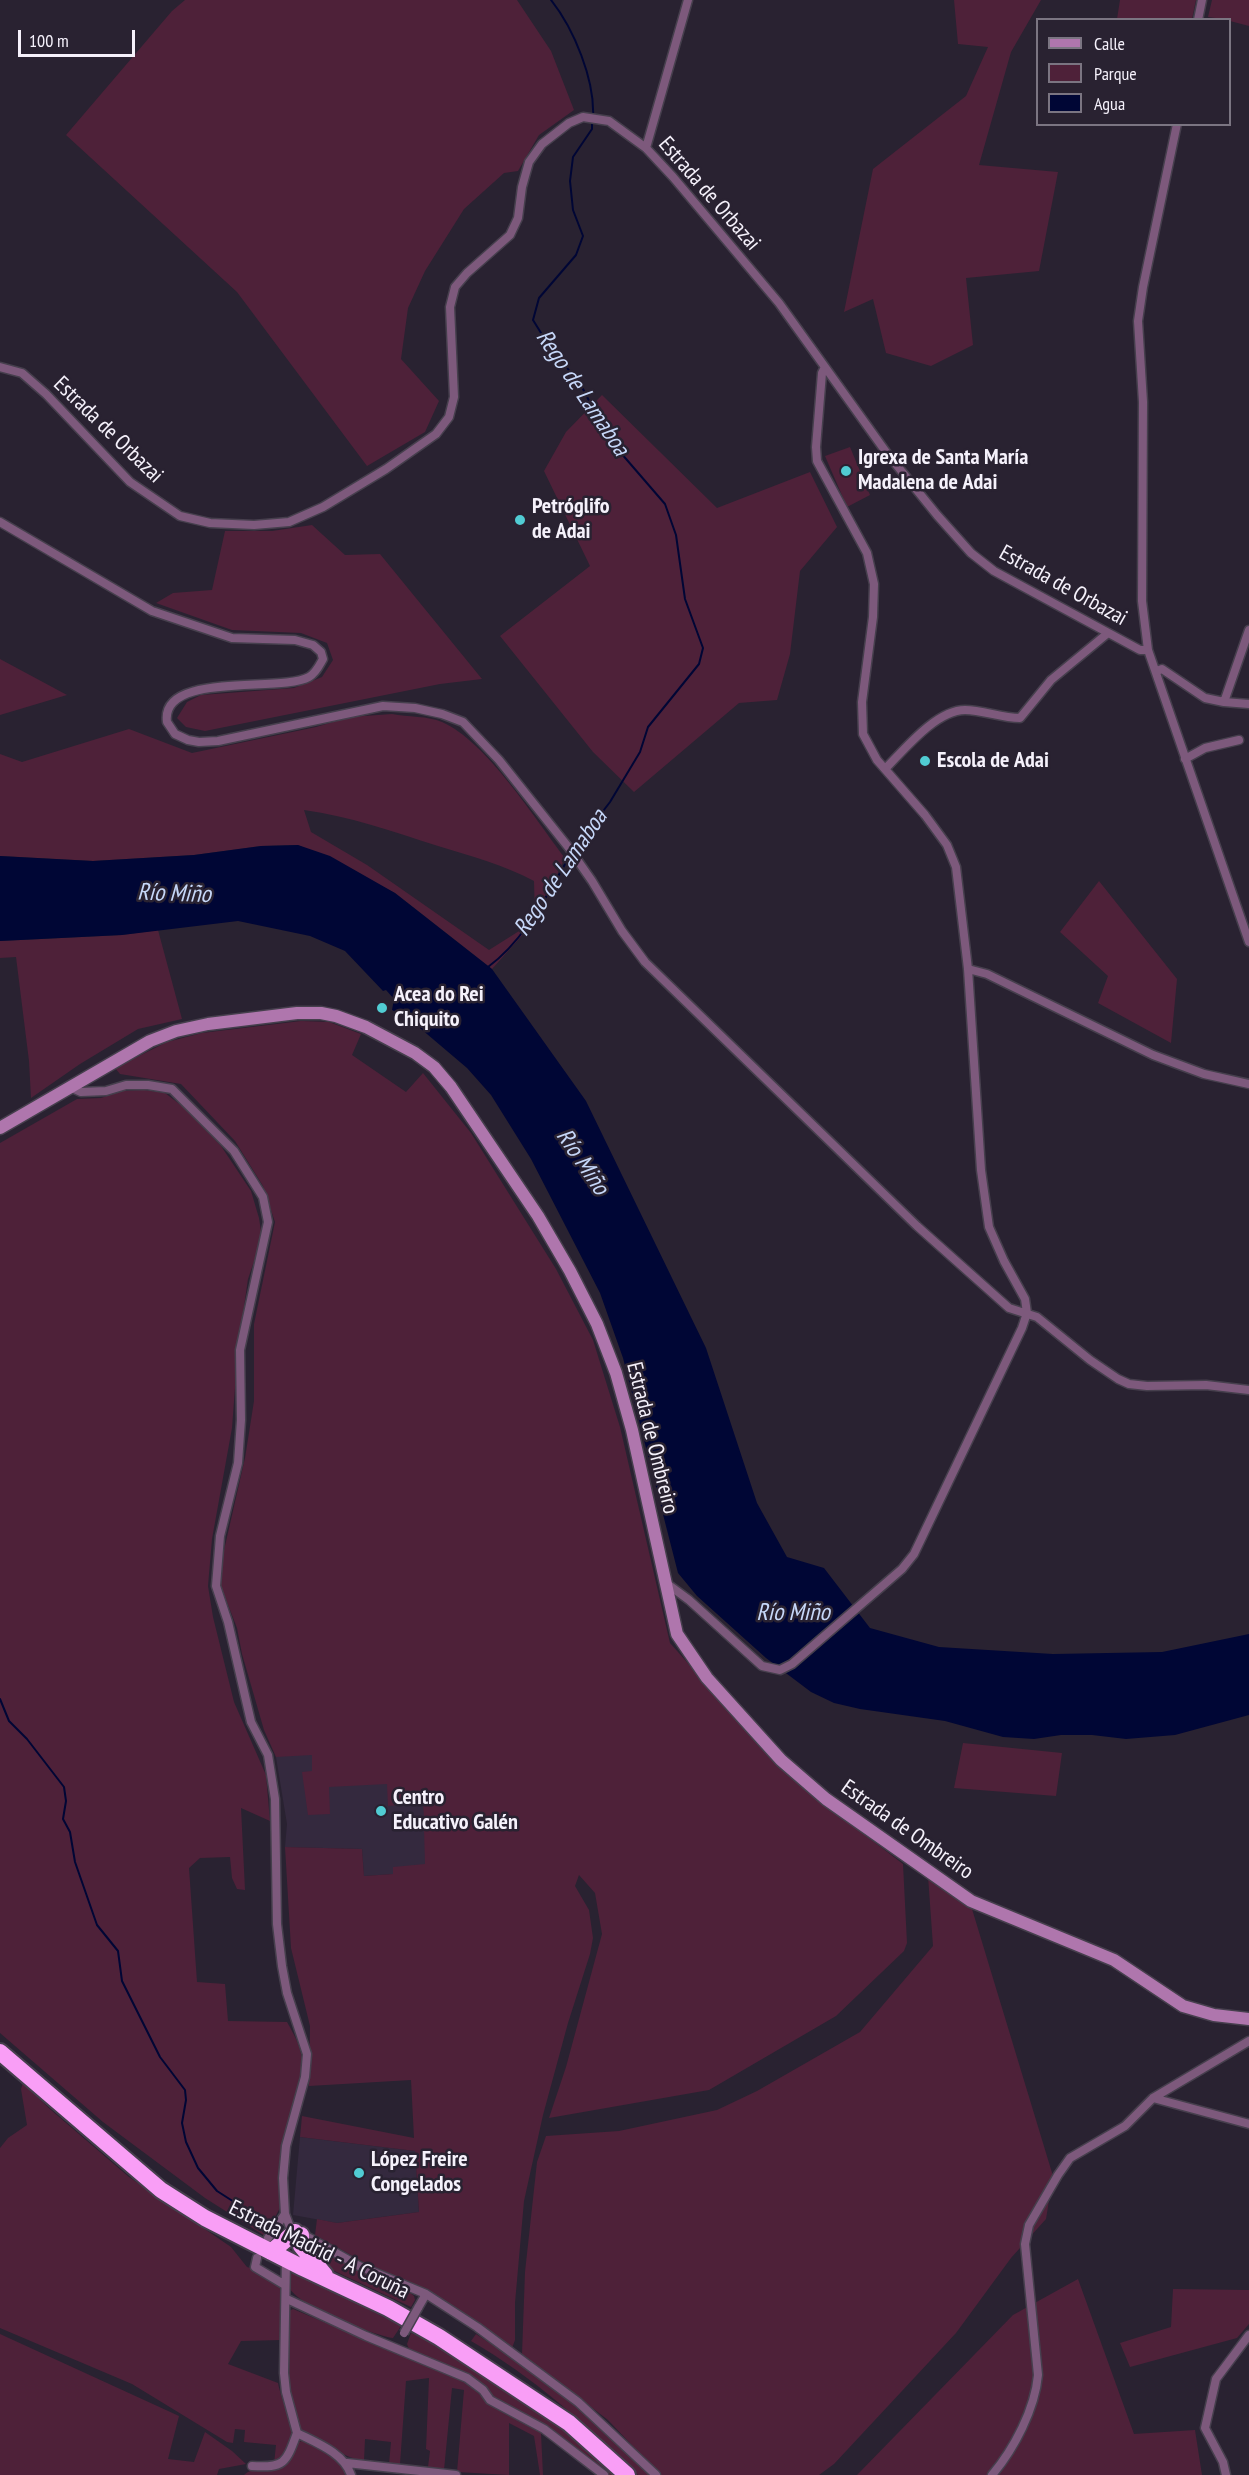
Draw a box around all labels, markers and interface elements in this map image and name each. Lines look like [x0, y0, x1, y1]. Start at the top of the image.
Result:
scale bar [21, 18, 138, 56]
legend [1036, 18, 1231, 126]
text: 100 m [29, 29, 69, 52]
text: Calle [1094, 32, 1125, 55]
text: Parque [1094, 62, 1137, 85]
text: Agua [1094, 92, 1125, 115]
street label: Estrada de Orbazai [652, 132, 766, 256]
water label: Rego de Lamaboa [529, 324, 635, 462]
street label: Estrada de Orbazai [48, 371, 168, 489]
place label: Igrexa de Santa María Madalena de Adai [858, 445, 1028, 496]
marker: Igrexa de Santa María Madalena de Adai [839, 464, 853, 478]
place label: Petróglifo de Adai [532, 494, 610, 546]
marker: Petróglifo de Adai [513, 513, 527, 527]
street label: Estrada de Orbazai [995, 540, 1131, 632]
place label: Escola de Adai [937, 748, 1049, 774]
marker: Escola de Adai [918, 754, 932, 768]
water label: Rego de Lamaboa [508, 804, 614, 942]
water label: Río Miño [137, 878, 211, 910]
place label: Acea do Rei Chiquito [394, 982, 484, 1034]
marker: Acea do Rei Chiquito [375, 1001, 389, 1015]
water label: Río Miño [549, 1123, 615, 1201]
street label: Estrada de Ombreiro [620, 1359, 684, 1517]
water label: Río Miño [756, 1599, 830, 1627]
street label: Estrada de Ombreiro [836, 1775, 978, 1885]
place label: Centro Educativo Galén [393, 1785, 518, 1837]
marker: Centro Educativo Galén [374, 1804, 388, 1818]
place label: López Freire Congelados [371, 2147, 468, 2198]
marker: López Freire Congelados [352, 2166, 366, 2180]
street label: Estrada Madrid - A Coruña [225, 2195, 413, 2305]

